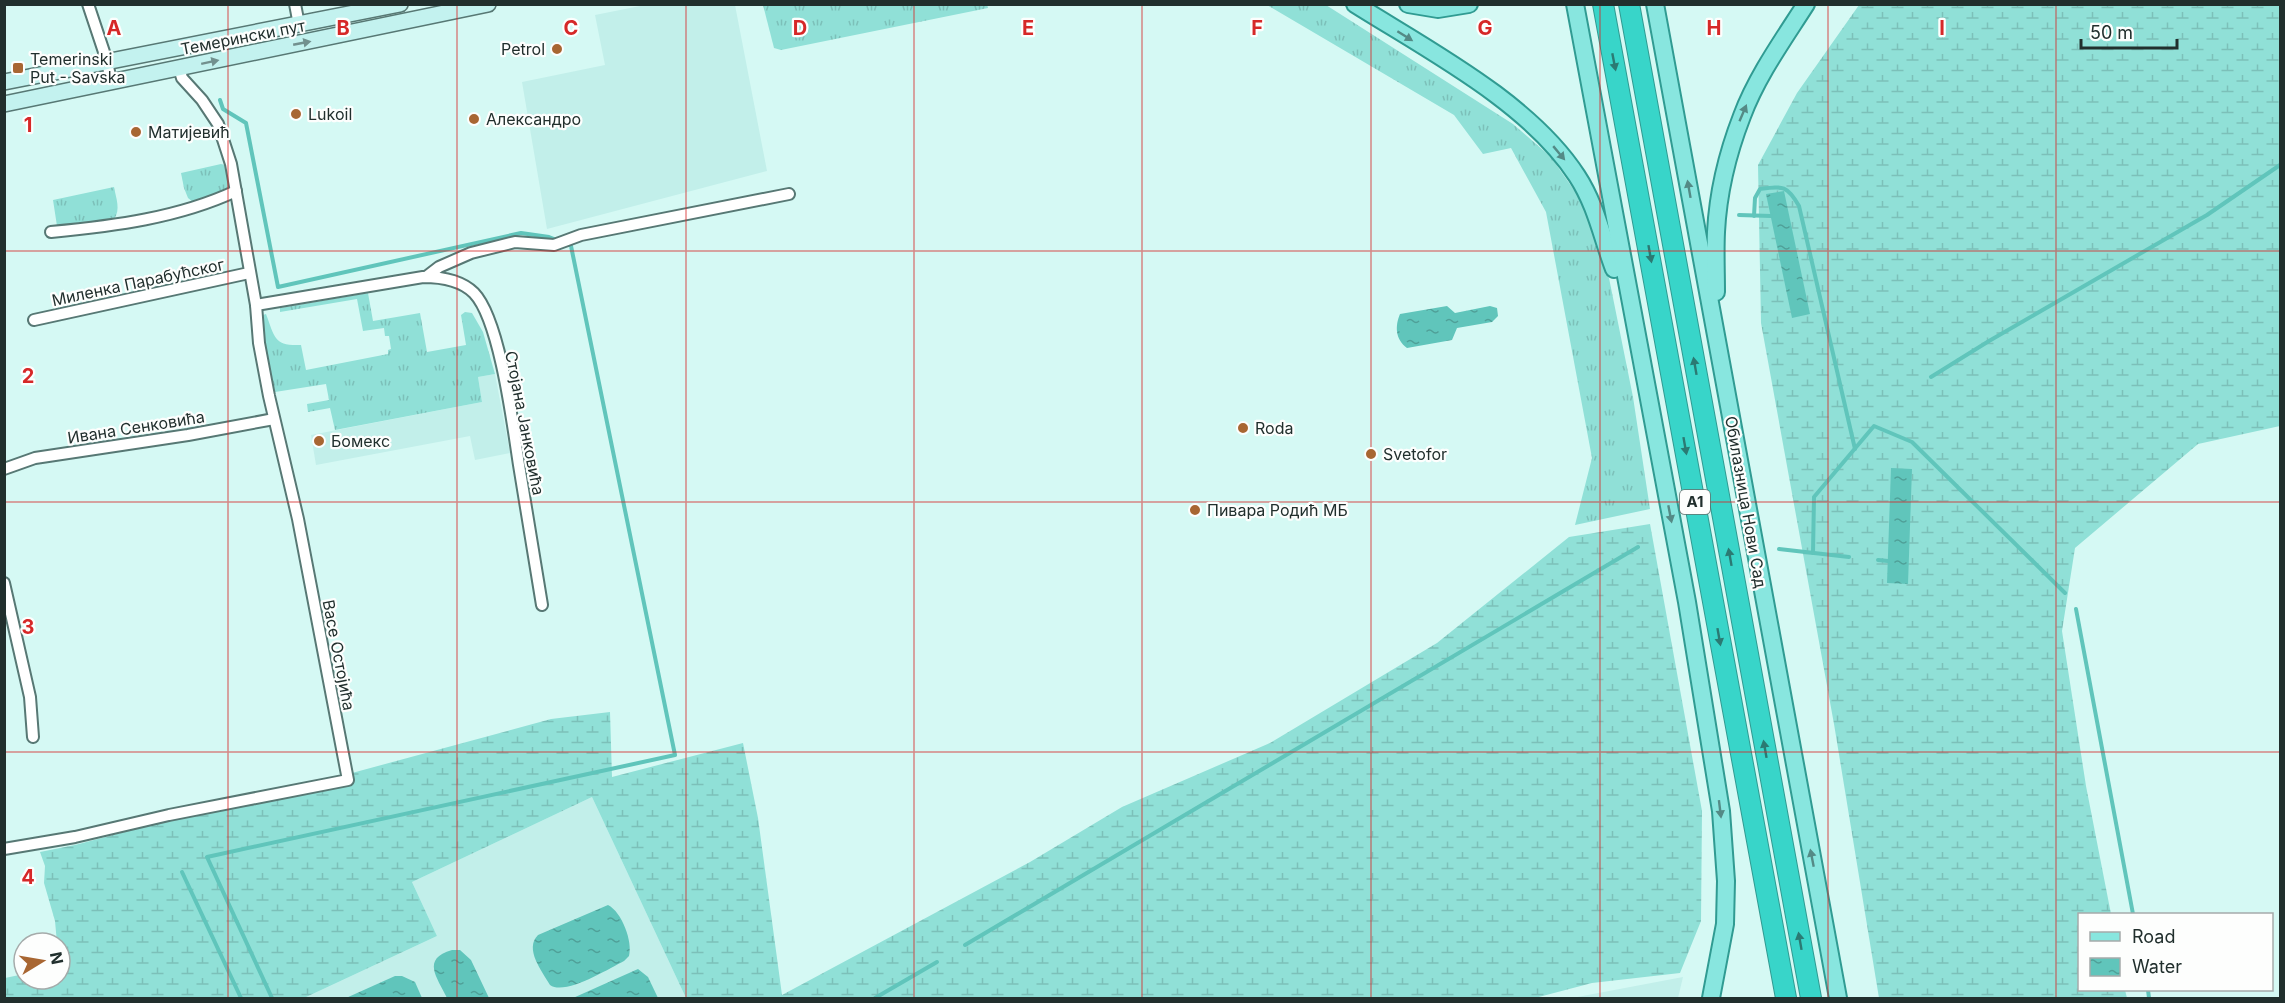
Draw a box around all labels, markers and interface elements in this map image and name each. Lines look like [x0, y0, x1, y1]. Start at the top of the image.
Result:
scale bar [2081, 12, 2177, 50]
street label: Темерински пут [179, 15, 307, 59]
text: A [107, 16, 122, 40]
text: B [336, 16, 350, 40]
text: C [564, 16, 578, 40]
text: D [793, 16, 807, 40]
text: E [1022, 16, 1034, 40]
text: F [1251, 16, 1263, 40]
text: G [1477, 16, 1493, 40]
text: H [1707, 16, 1721, 40]
text: I [1939, 16, 1945, 40]
text: 50 m [2090, 22, 2133, 43]
one-way arrow [1396, 30, 1413, 41]
one-way arrow [293, 38, 312, 47]
place label: Petrol [501, 39, 545, 59]
marker: Petrol [550, 42, 564, 56]
place label: Temerinski Put - Savska [30, 49, 126, 87]
one-way arrow [1610, 53, 1619, 72]
one-way arrow [200, 57, 219, 66]
marker: Temerinski Put - Savska [11, 61, 25, 75]
place label: Lukoil [308, 104, 352, 124]
one-way arrow [1739, 104, 1749, 122]
marker: Lukoil [289, 107, 303, 121]
place label: Александро [486, 109, 581, 129]
marker: Александро [467, 112, 481, 126]
text: 1 [24, 113, 32, 137]
place label: Матијевић [148, 122, 230, 142]
marker: Матијевић [129, 125, 143, 139]
one-way arrow [1553, 145, 1566, 161]
one-way arrow [1684, 179, 1693, 198]
one-way arrow [1646, 244, 1655, 263]
street label: Миленка Парабућског [50, 254, 226, 310]
street label: Стојана Јанковића [501, 349, 549, 497]
one-way arrow [1690, 356, 1699, 375]
text: 2 [22, 364, 34, 388]
street label: Ивана Сенковића [66, 406, 206, 448]
street label: Обилазница Нови Сад [1721, 414, 1771, 590]
place label: Roda [1255, 418, 1293, 438]
marker: Roda [1236, 421, 1250, 435]
place label: Бомекс [331, 431, 390, 451]
marker: Бомекс [312, 434, 326, 448]
one-way arrow [1680, 436, 1689, 455]
place label: Svetofor [1383, 444, 1447, 464]
marker: Svetofor [1364, 447, 1378, 461]
road number: A1 [1680, 490, 1710, 514]
place label: Пивара Родић МБ [1207, 500, 1348, 520]
marker: Пивара Родић МБ [1188, 503, 1202, 517]
one-way arrow [1666, 505, 1675, 524]
one-way arrow [1725, 548, 1734, 567]
street label: Васе Остојића [318, 598, 360, 712]
text: 3 [22, 615, 34, 639]
one-way arrow [1715, 628, 1724, 647]
one-way arrow [1760, 740, 1769, 759]
one-way arrow [1716, 799, 1725, 818]
one-way arrow [1807, 849, 1816, 868]
text: 4 [21, 865, 35, 889]
legend [2078, 913, 2273, 991]
text: Road [2132, 926, 2175, 947]
north arrow [12, 931, 72, 991]
one-way arrow [1795, 931, 1804, 950]
text: N [46, 950, 68, 966]
text: Water [2132, 956, 2182, 977]

